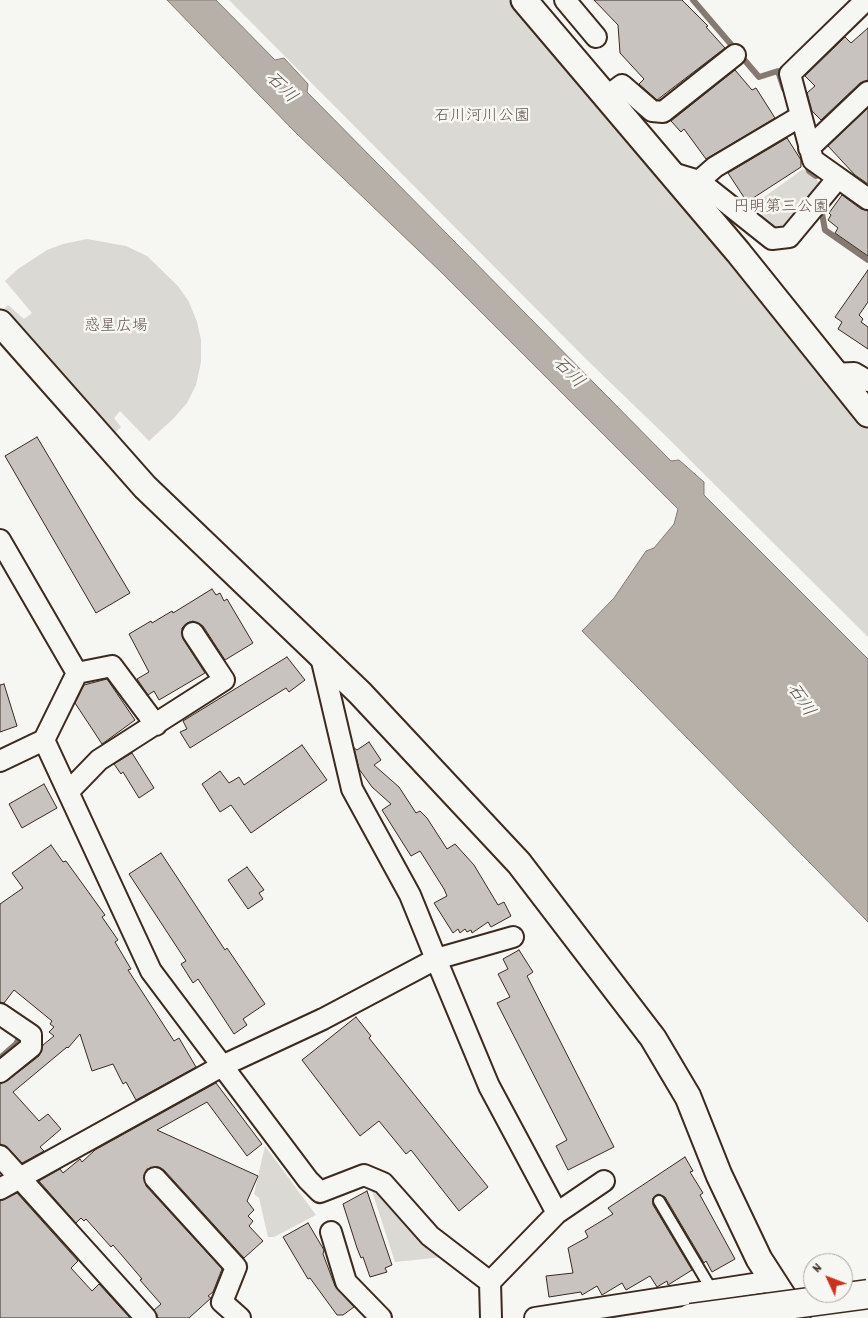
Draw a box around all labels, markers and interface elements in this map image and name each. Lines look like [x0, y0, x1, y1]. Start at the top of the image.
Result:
water label: 石川 [260, 69, 300, 109]
park label: 石川河川公園 [434, 108, 530, 128]
park label: 円明第三公園 [733, 199, 829, 219]
park label: 惑星広場 [84, 318, 148, 338]
water label: 石川 [547, 354, 587, 394]
water label: 石川 [780, 680, 818, 722]
north arrow [803, 1253, 853, 1303]
text: N [808, 1259, 827, 1278]

